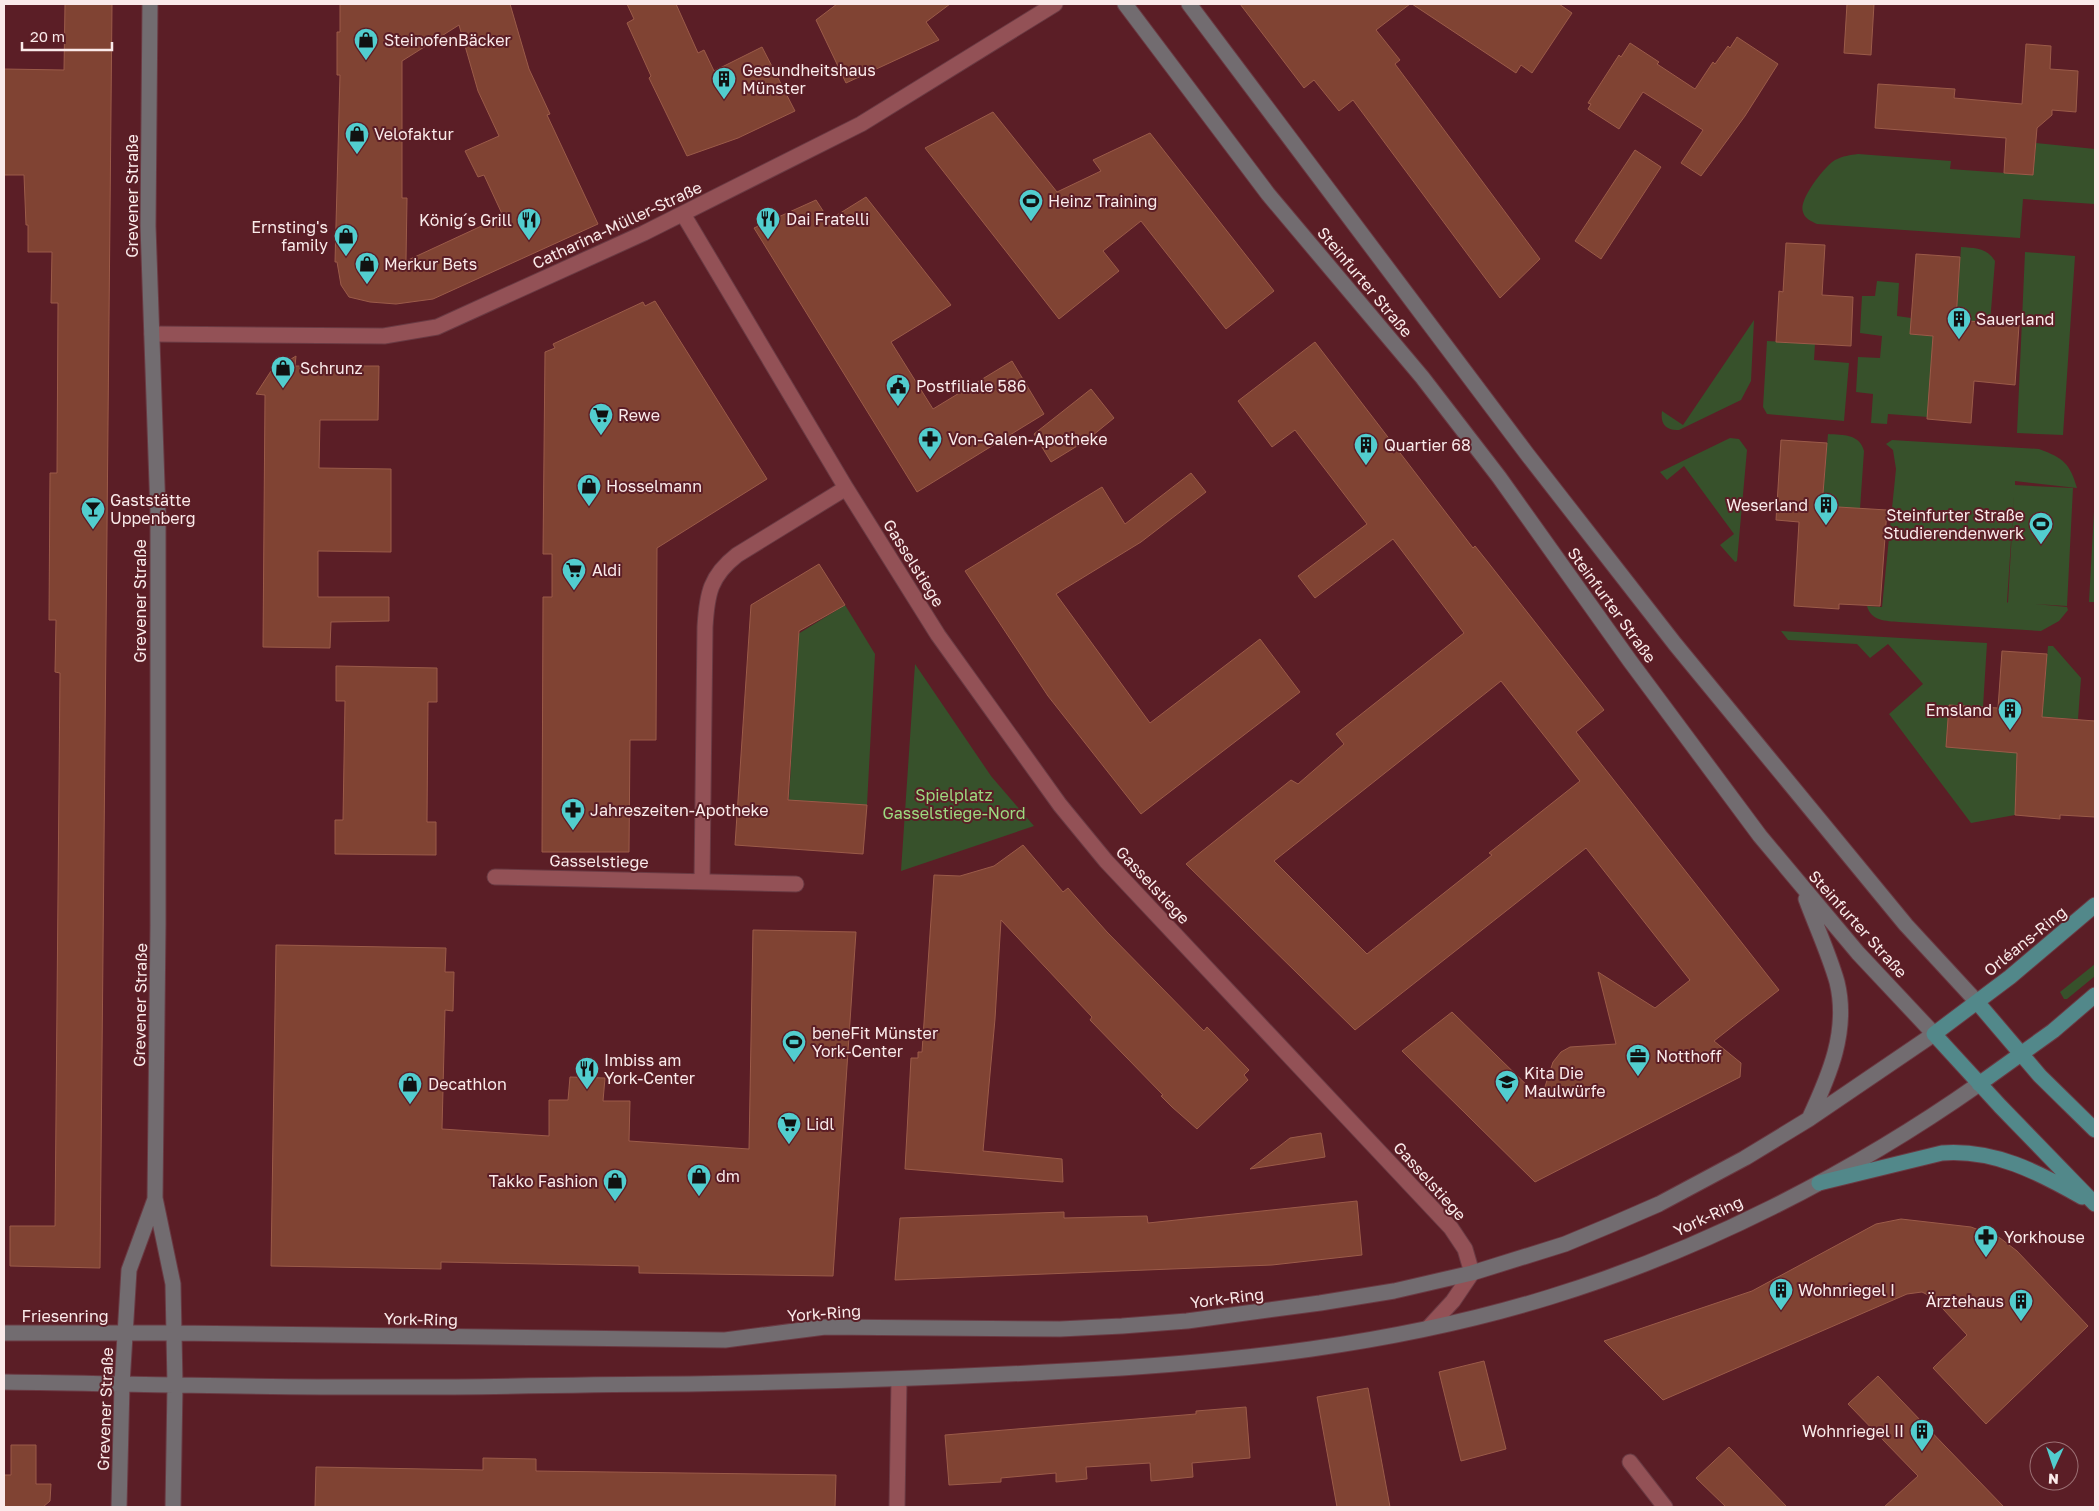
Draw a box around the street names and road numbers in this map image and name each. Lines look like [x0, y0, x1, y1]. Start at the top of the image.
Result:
street label: Grevener Straße [122, 134, 142, 258]
street label: Catharina-Müller-Straße [529, 177, 705, 273]
street label: Steinfurter Straße [1313, 223, 1417, 341]
street label: Gasselstiege [879, 516, 949, 610]
street label: Grevener Straße [130, 539, 150, 663]
street label: Steinfurter Straße [1563, 543, 1661, 667]
street label: Gasselstiege [1112, 842, 1194, 928]
street label: Gasselstiege [549, 850, 649, 872]
street label: Steinfurter Straße [1804, 866, 1912, 982]
street label: Orléans-Ring [1980, 902, 2070, 980]
street label: Grevener Straße [129, 943, 151, 1067]
street label: Gasselstiege [1389, 1137, 1471, 1225]
street label: York-Ring [1670, 1191, 1746, 1241]
street label: York-Ring [1189, 1284, 1265, 1312]
street label: York-Ring [786, 1300, 862, 1326]
street label: Friesenring [21, 1306, 109, 1326]
street label: York-Ring [384, 1308, 458, 1330]
street label: Grevener Straße [93, 1347, 117, 1471]

